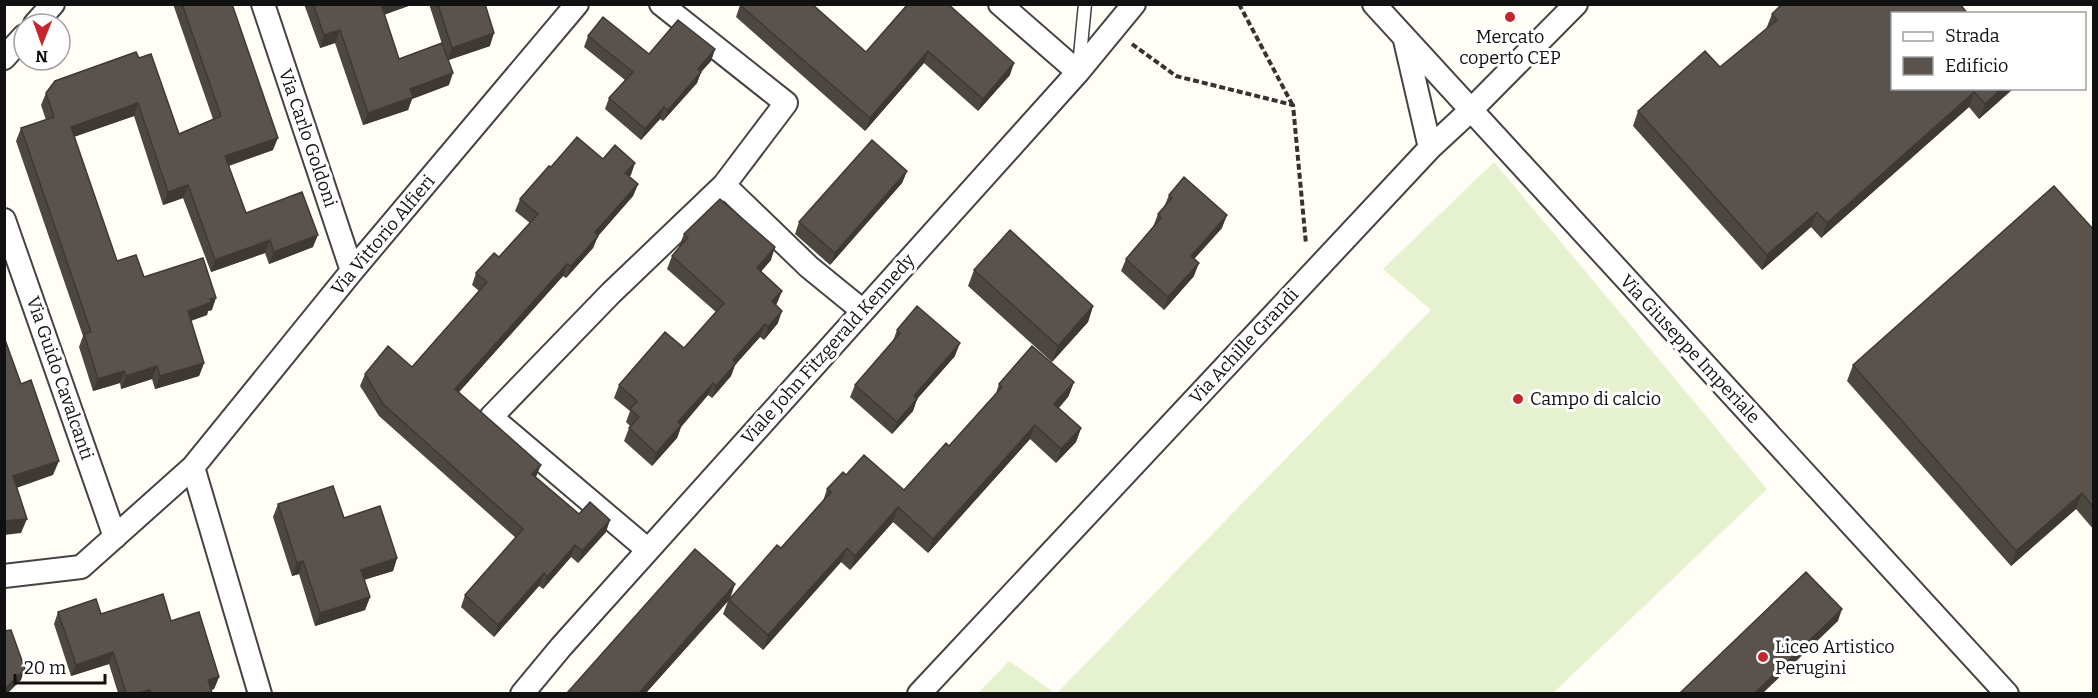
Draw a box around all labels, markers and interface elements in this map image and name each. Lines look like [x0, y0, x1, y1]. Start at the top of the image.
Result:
marker: Mercato coperto CEP [1503, 10, 1517, 24]
north arrow [12, 12, 72, 72]
legend [1891, 12, 2086, 90]
text: Strada [1945, 25, 2000, 47]
place label: Mercato coperto CEP [1459, 26, 1561, 69]
text: N [35, 47, 48, 66]
text: Edificio [1945, 55, 2008, 77]
street label: Via Carlo Goldoni [274, 66, 342, 210]
street label: Via Vittorio Alfieri [326, 171, 440, 299]
street label: Viale John Fitzgerald Kennedy [737, 249, 920, 449]
street label: Via Giuseppe Imperiale [1615, 270, 1765, 428]
street label: Via Achille Grandi [1185, 284, 1303, 408]
street label: Via Guido Cavalcanti [22, 293, 98, 463]
place label: Campo di calcio [1530, 388, 1661, 410]
marker: Campo di calcio [1511, 392, 1525, 406]
place label: Liceo Artistico Perugini [1775, 636, 1895, 679]
scale bar [15, 647, 105, 685]
marker: Liceo Artistico Perugini [1756, 650, 1770, 664]
text: 20 m [24, 657, 66, 679]

